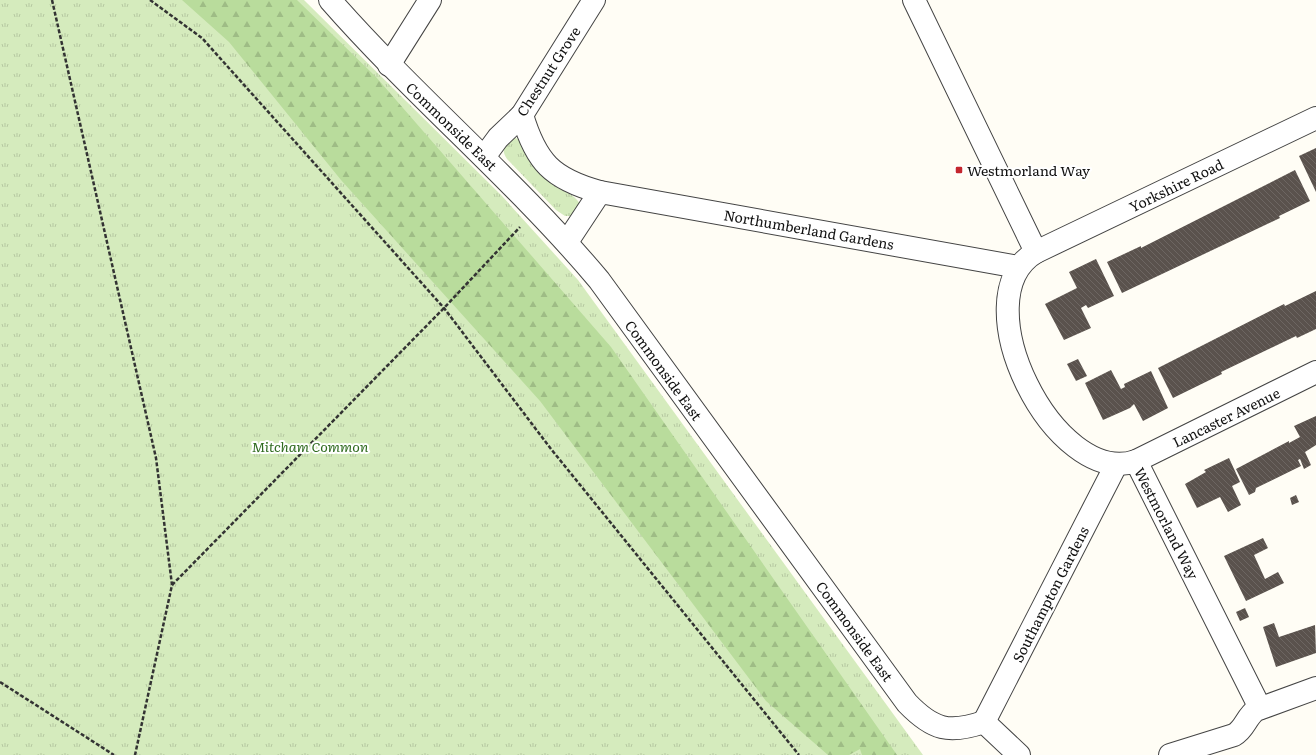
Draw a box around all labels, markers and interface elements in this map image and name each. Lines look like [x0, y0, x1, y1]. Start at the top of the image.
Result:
street label: Chestnut Grove [511, 22, 585, 120]
street label: Commonside East [402, 77, 502, 175]
street label: Yorkshire Road [1126, 153, 1227, 216]
place label: Westmorland Way [967, 160, 1091, 180]
marker: Westmorland Way [954, 165, 964, 175]
street label: Northumberland Gardens [722, 204, 896, 254]
street label: Commonside East [621, 316, 707, 425]
street label: Lancaster Avenue [1169, 382, 1283, 452]
park label: Mitcham Common [252, 436, 369, 456]
street label: Westmorland Way [1130, 464, 1204, 583]
street label: Southampton Gardens [1007, 522, 1093, 666]
street label: Commonside East [812, 577, 898, 686]

